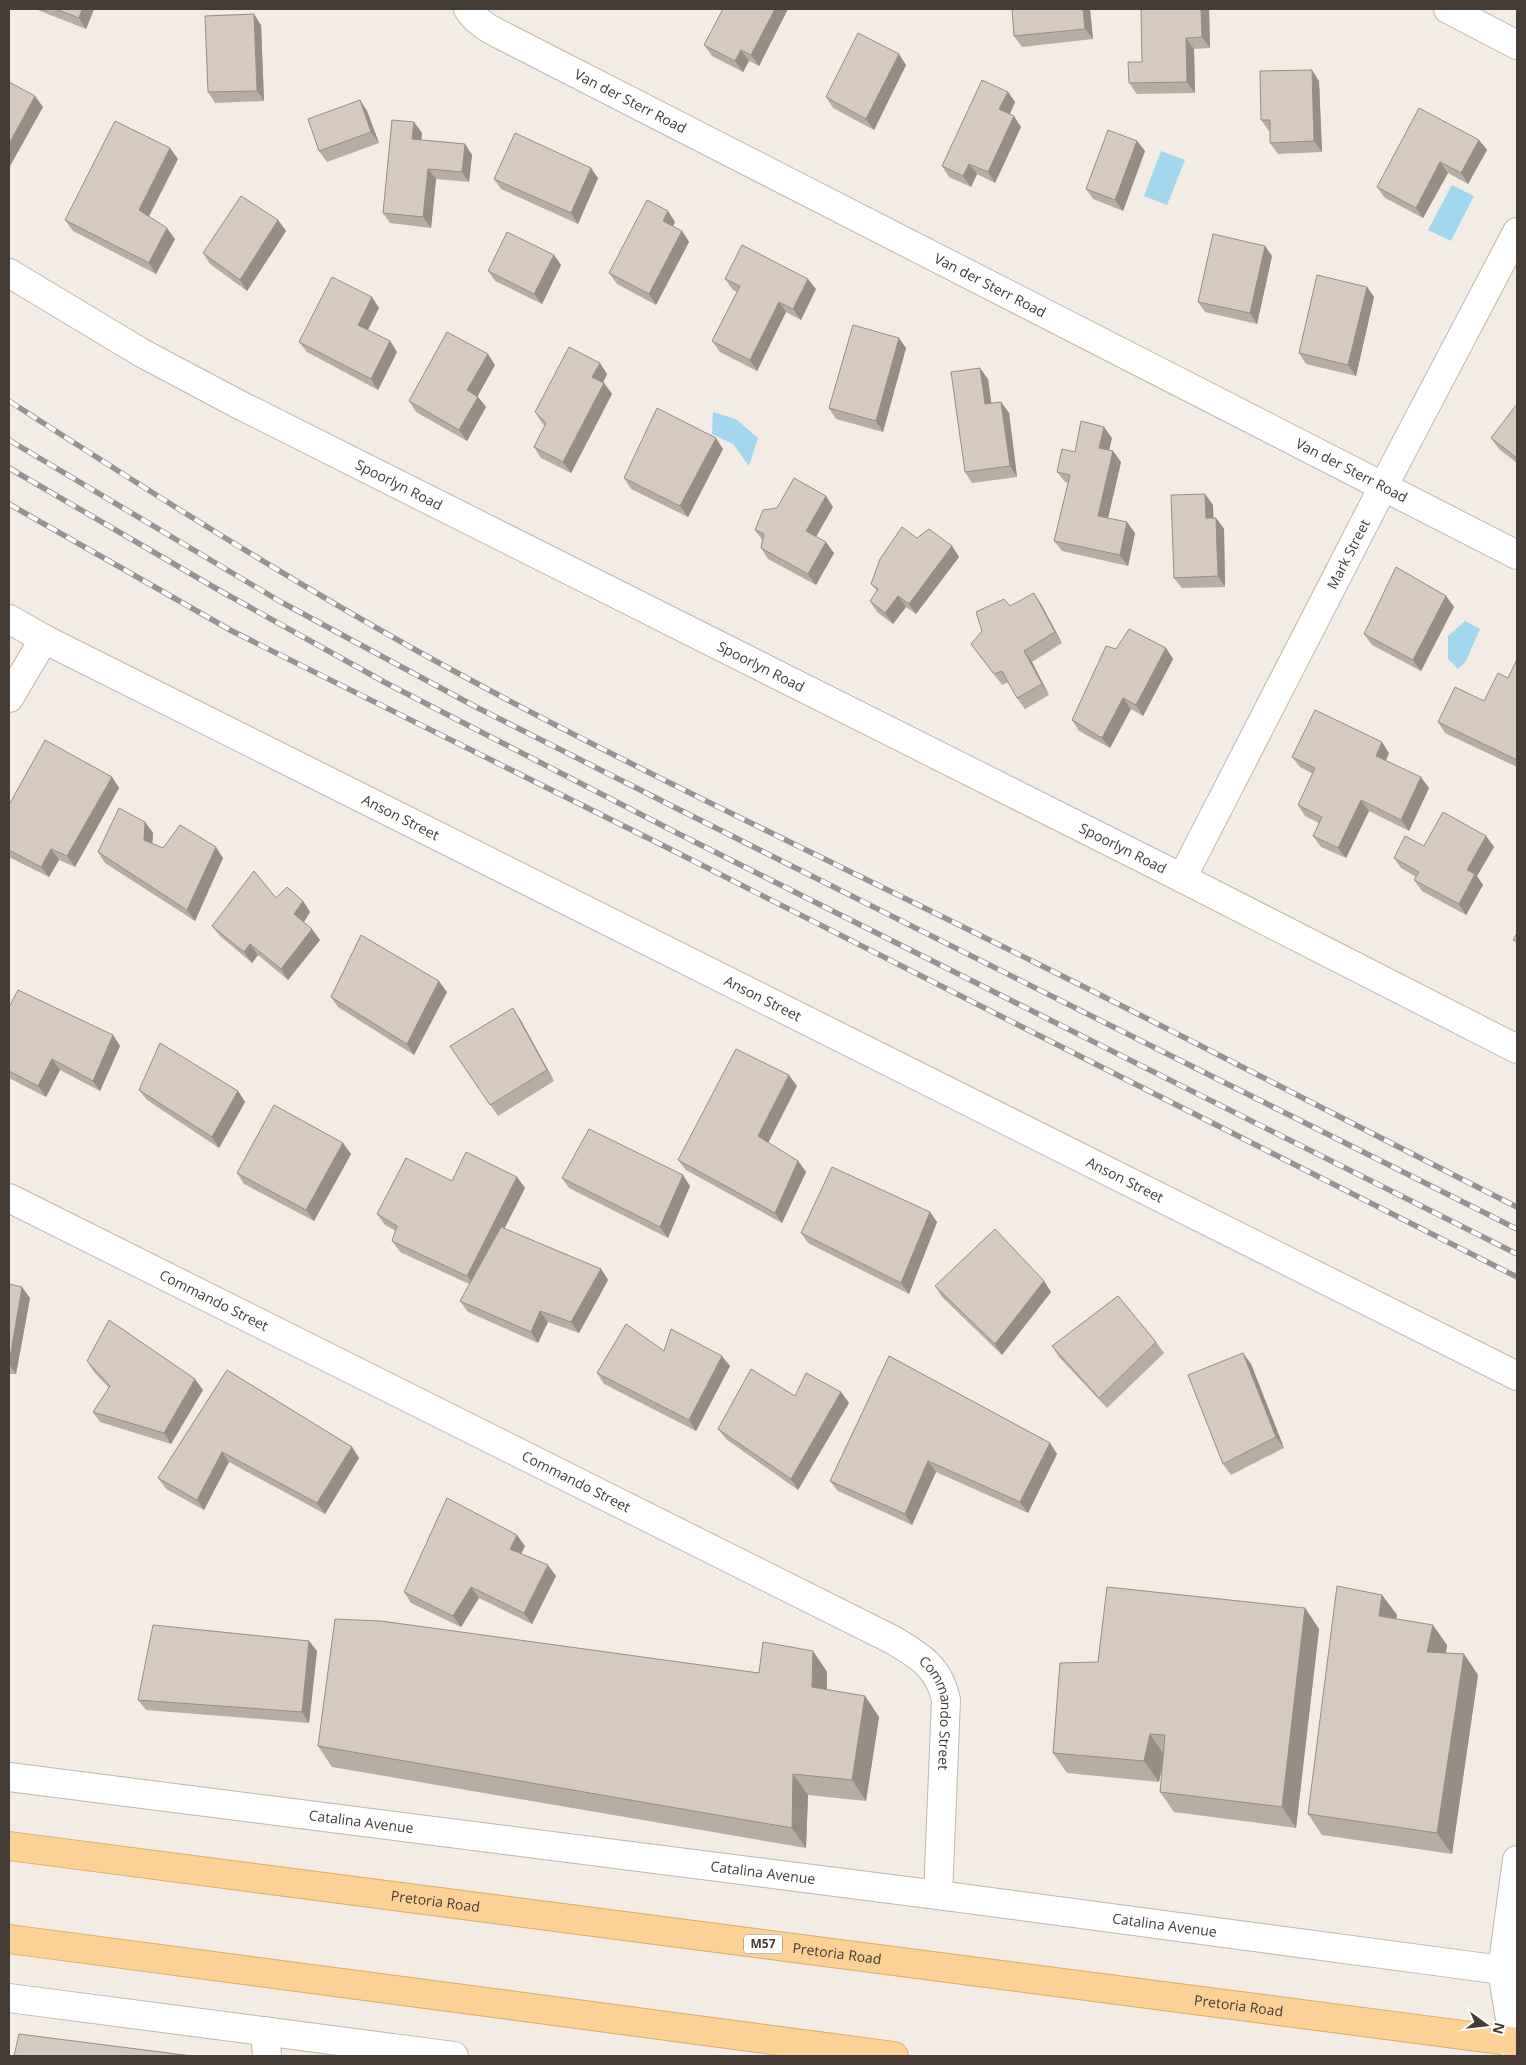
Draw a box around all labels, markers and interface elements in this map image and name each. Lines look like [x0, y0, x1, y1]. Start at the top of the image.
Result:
street label: Van der Sterr Road [572, 64, 690, 137]
street label: Van der Sterr Road [931, 248, 1050, 321]
street label: Van der Sterr Road [1293, 433, 1411, 506]
street label: Spoorlyn Road [352, 455, 446, 514]
street label: Mark Street [1322, 516, 1374, 592]
street label: Spoorlyn Road [714, 636, 808, 696]
street label: Anson Street [359, 790, 443, 844]
street label: Spoorlyn Road [1076, 818, 1170, 878]
street label: Anson Street [721, 971, 805, 1025]
street label: Anson Street [1083, 1152, 1167, 1207]
street label: Commando Street [156, 1265, 272, 1335]
street label: Commando Street [519, 1446, 634, 1516]
street label: Commando Street [915, 1651, 956, 1771]
street label: Catalina Avenue [308, 1805, 415, 1837]
street label: Catalina Avenue [710, 1856, 817, 1888]
street label: Pretoria Road [390, 1886, 481, 1916]
street label: Catalina Avenue [1111, 1908, 1218, 1941]
road number: M57 [744, 1935, 782, 1954]
street label: Pretoria Road [791, 1938, 883, 1968]
street label: Pretoria Road [1193, 1990, 1284, 2021]
north arrow [1461, 2000, 1511, 2050]
text: N [1488, 2021, 1510, 2036]

